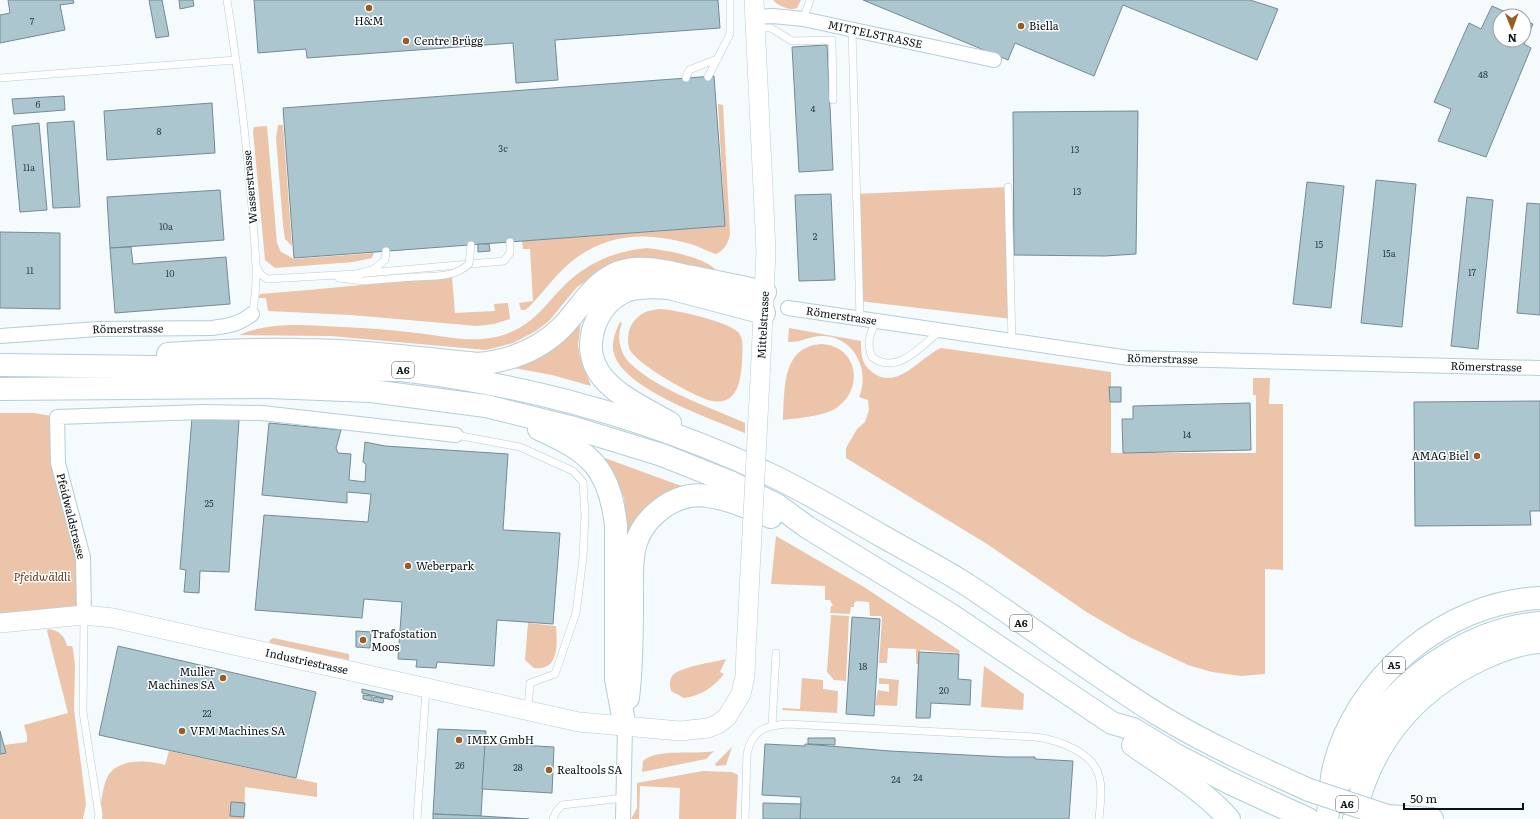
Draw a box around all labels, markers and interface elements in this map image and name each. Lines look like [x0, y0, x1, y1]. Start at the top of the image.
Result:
marker: H&M [364, 3, 374, 13]
north arrow [1492, 8, 1532, 48]
place label: H&M [355, 12, 383, 28]
house number: 7 [30, 14, 35, 28]
street label: MITTELSTRASSE [827, 16, 924, 51]
place label: Biella [1029, 17, 1059, 33]
marker: Biella [1016, 21, 1026, 31]
text: N [1507, 31, 1517, 47]
place label: Centre Brügg [414, 32, 484, 48]
marker: Centre Brügg [401, 36, 411, 46]
house number: 48 [1478, 67, 1488, 81]
house number: 6 [36, 97, 41, 111]
house number: 4 [811, 101, 816, 115]
house number: 8 [157, 124, 162, 138]
house number: 3c [498, 141, 508, 155]
house number: 13 [1071, 142, 1079, 156]
street label: Wasserstrasse [238, 149, 260, 225]
house number: 11a [23, 160, 35, 174]
house number: 13 [1073, 184, 1081, 198]
house number: 10a [159, 219, 173, 233]
house number: 2 [813, 229, 818, 243]
house number: 15 [1315, 237, 1324, 251]
house number: 15a [1382, 246, 1396, 260]
house number: 11 [26, 263, 34, 277]
house number: 17 [1468, 265, 1476, 279]
house number: 10 [166, 266, 174, 280]
street label: Mittelstrasse [752, 290, 772, 359]
street label: Römerstrasse [805, 302, 878, 328]
street label: Römerstrasse [92, 319, 164, 336]
street label: Römerstrasse [1127, 349, 1198, 367]
street label: Römerstrasse [1450, 357, 1522, 375]
road number: A6 [392, 362, 414, 378]
house number: 14 [1183, 427, 1191, 441]
place label: AMAG Biel [1411, 447, 1469, 463]
marker: AMAG Biel [1472, 451, 1482, 461]
street label: Pfeidwaldstrasse [54, 471, 90, 561]
house number: 25 [204, 496, 214, 510]
place label: Weberpark [416, 557, 474, 573]
marker: Weberpark [403, 561, 413, 571]
park label: Pfeidwäldli [14, 568, 71, 584]
road number: A6 [1010, 615, 1032, 631]
place label: Trafostation Moos [371, 625, 437, 654]
marker: Trafostation Moos [358, 635, 368, 645]
street label: Industriestrasse [264, 643, 350, 677]
road number: A5 [1383, 657, 1405, 673]
house number: 18 [859, 659, 867, 673]
place label: Muller Machines SA [148, 663, 216, 692]
marker: Muller Machines SA [218, 673, 228, 683]
house number: 20 [939, 683, 949, 697]
house number: 22 [202, 706, 212, 720]
place label: VFM Machines SA [190, 722, 285, 738]
marker: VFM Machines SA [177, 726, 187, 736]
place label: IMEX GmbH [467, 731, 534, 747]
marker: IMEX GmbH [454, 735, 464, 745]
house number: 26 [455, 758, 465, 772]
house number: 28 [513, 760, 523, 774]
place label: Realtools SA [557, 761, 622, 777]
marker: Realtools SA [544, 765, 554, 775]
house number: 24 [913, 770, 923, 784]
house number: 24 [891, 772, 901, 786]
scale bar [1404, 785, 1523, 811]
text: 50 m [1410, 789, 1437, 807]
road number: A6 [1336, 796, 1358, 812]

